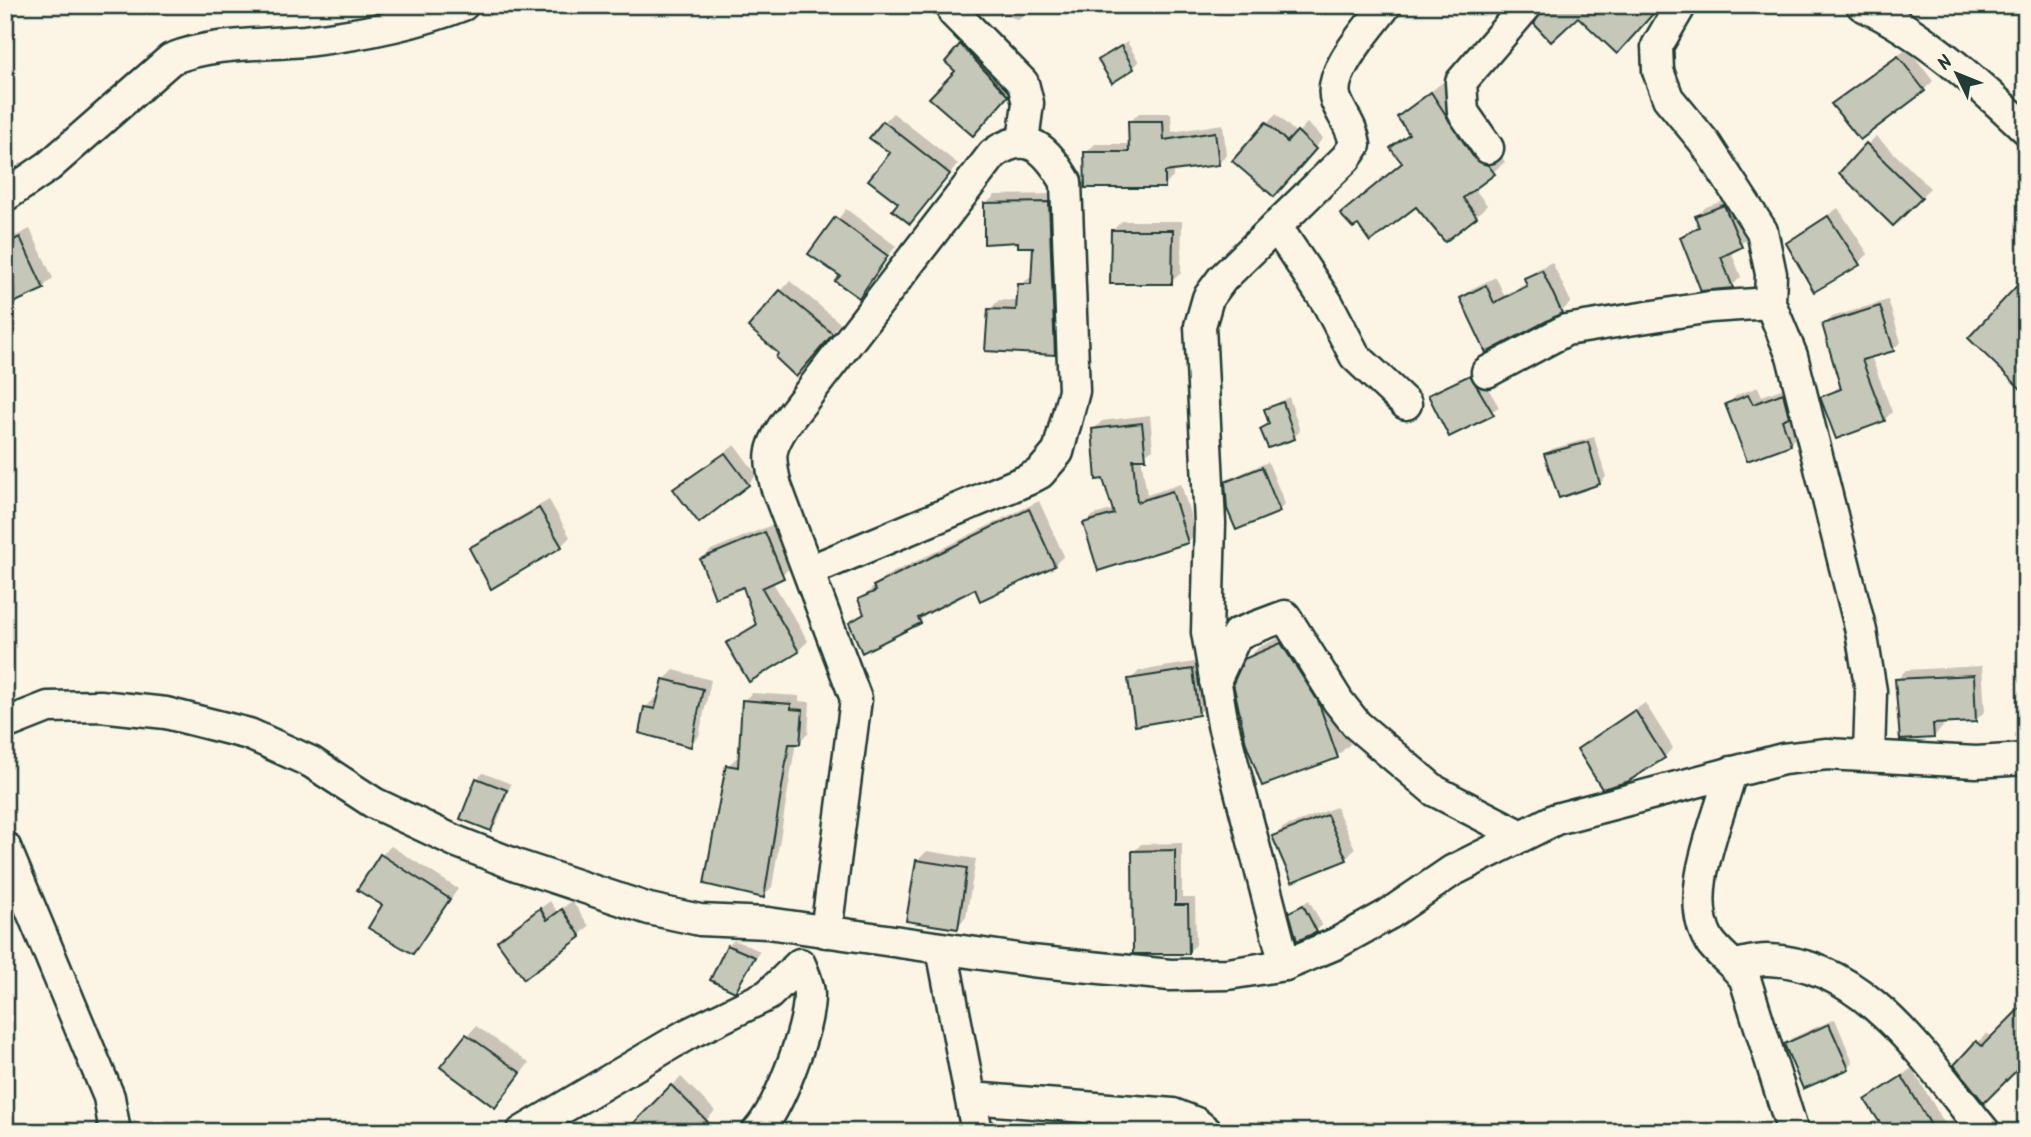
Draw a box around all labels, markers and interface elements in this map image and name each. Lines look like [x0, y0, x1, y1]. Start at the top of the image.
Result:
north arrow [1923, 38, 1993, 108]
text: N [1931, 49, 1961, 78]

